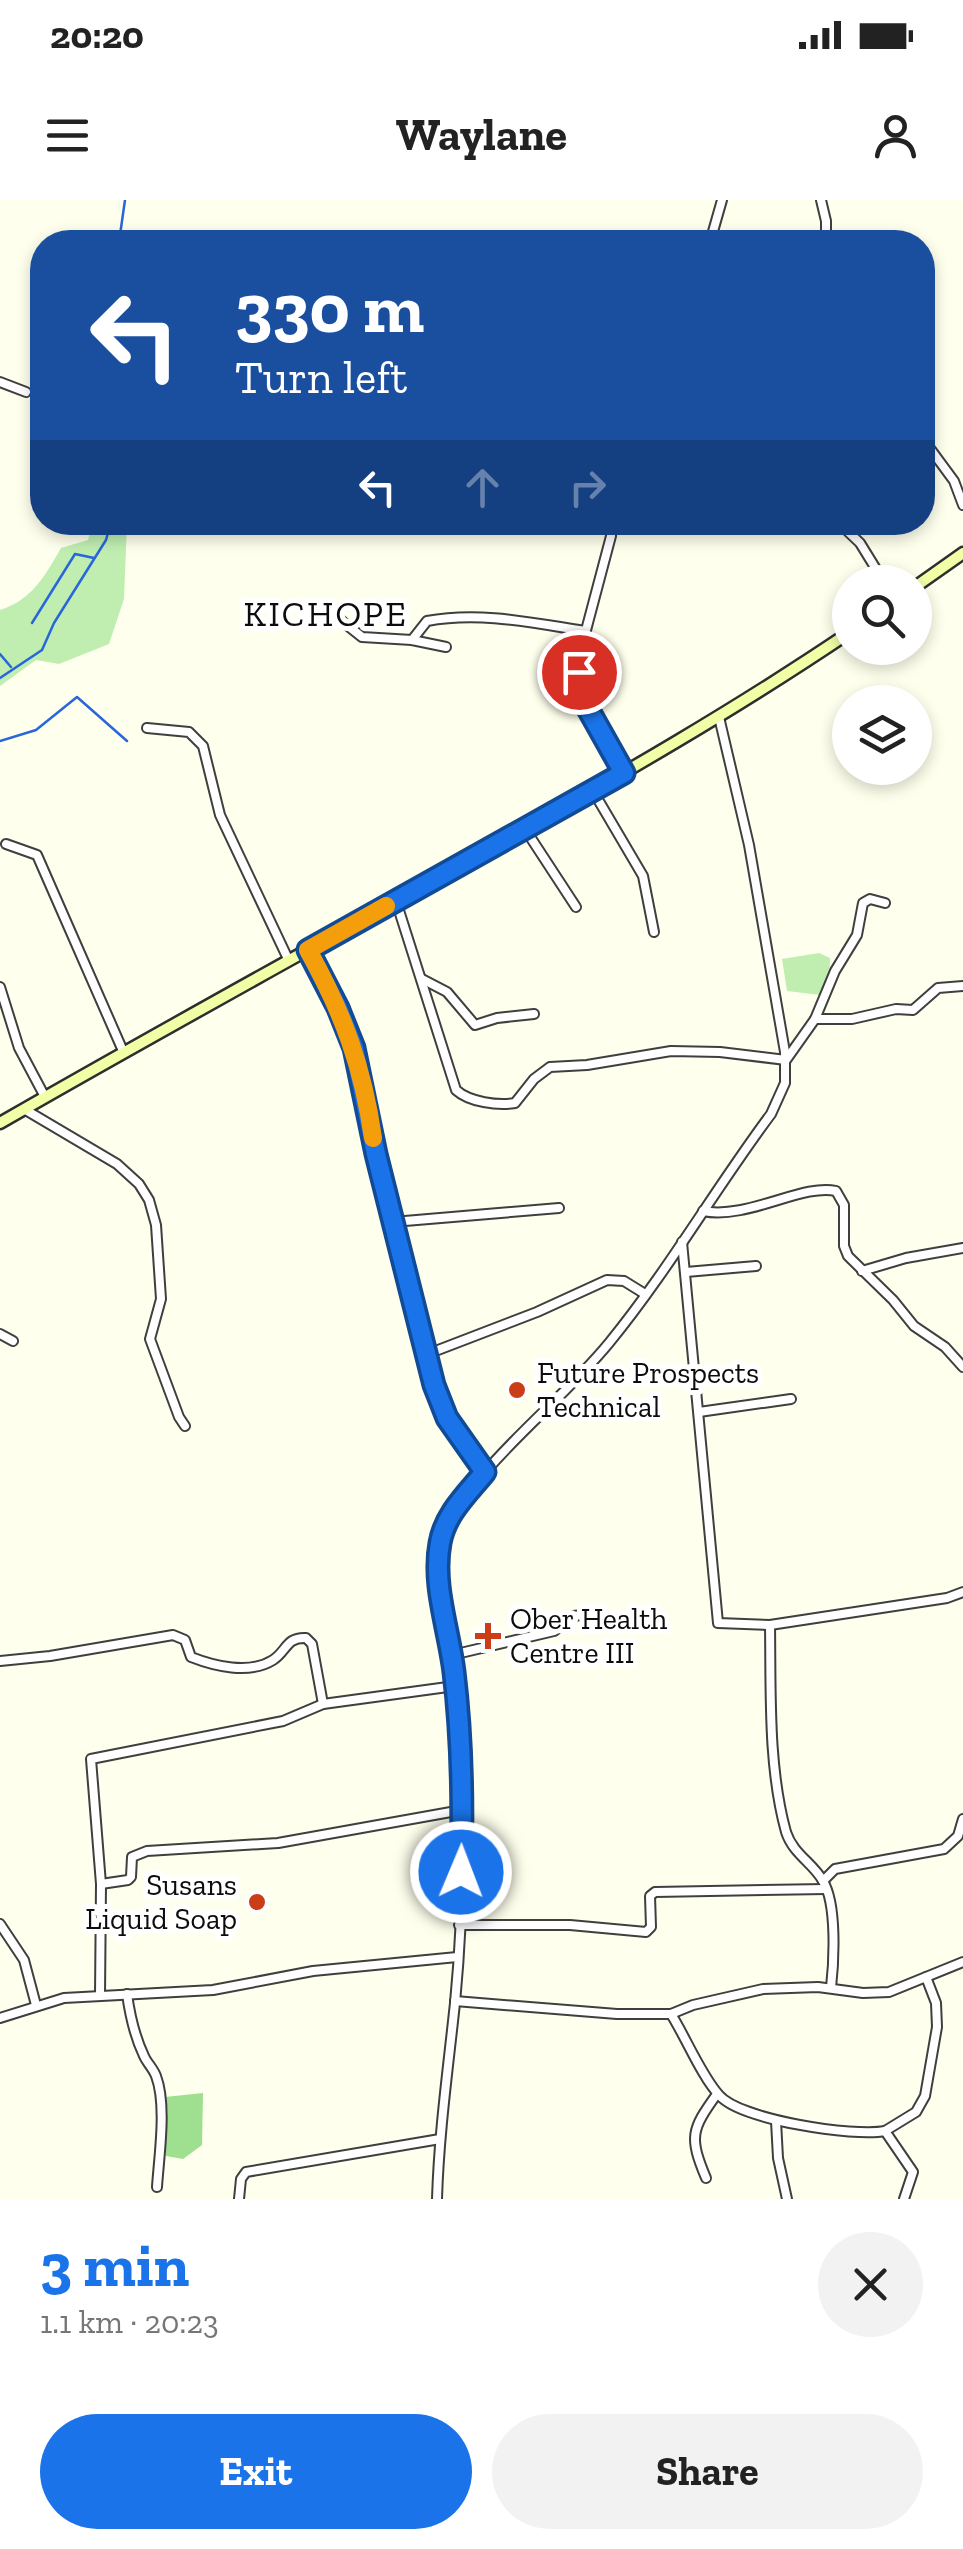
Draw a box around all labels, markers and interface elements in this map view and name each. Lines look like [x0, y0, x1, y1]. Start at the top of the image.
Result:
text: 20:20 [50, 12, 144, 58]
icon: menu [40, 108, 95, 163]
text: Waylane [396, 108, 567, 162]
icon: person [868, 108, 923, 163]
text: 330 m [235, 266, 424, 350]
icon: left [70, 270, 200, 400]
text: Turn left [235, 351, 407, 405]
icon: left [350, 460, 405, 515]
icon: ahead [455, 460, 510, 515]
icon: right [560, 460, 615, 515]
map controls [832, 565, 932, 785]
button: search [832, 565, 932, 665]
district label: KICHOPE [244, 593, 408, 635]
pin [537, 630, 622, 715]
icon: arrive [552, 645, 607, 700]
button: layers [832, 685, 932, 785]
place label: Future Prospects Technical [537, 1355, 759, 1425]
marker: Future Prospects Technical [506, 1379, 528, 1401]
place label: Ober Health Centre III [510, 1601, 667, 1671]
marker: Ober Health Centre III [475, 1623, 501, 1649]
position arrow [409, 1820, 513, 1924]
place label: Susans Liquid Soap [85, 1867, 237, 1937]
marker: Susans Liquid Soap [246, 1891, 268, 1913]
text: 3 min [40, 2229, 189, 2301]
button: close [818, 2232, 923, 2337]
text: 1.1 km · 20:23 [40, 2303, 219, 2341]
button: Exit [40, 2414, 472, 2529]
button: Share [492, 2414, 923, 2529]

